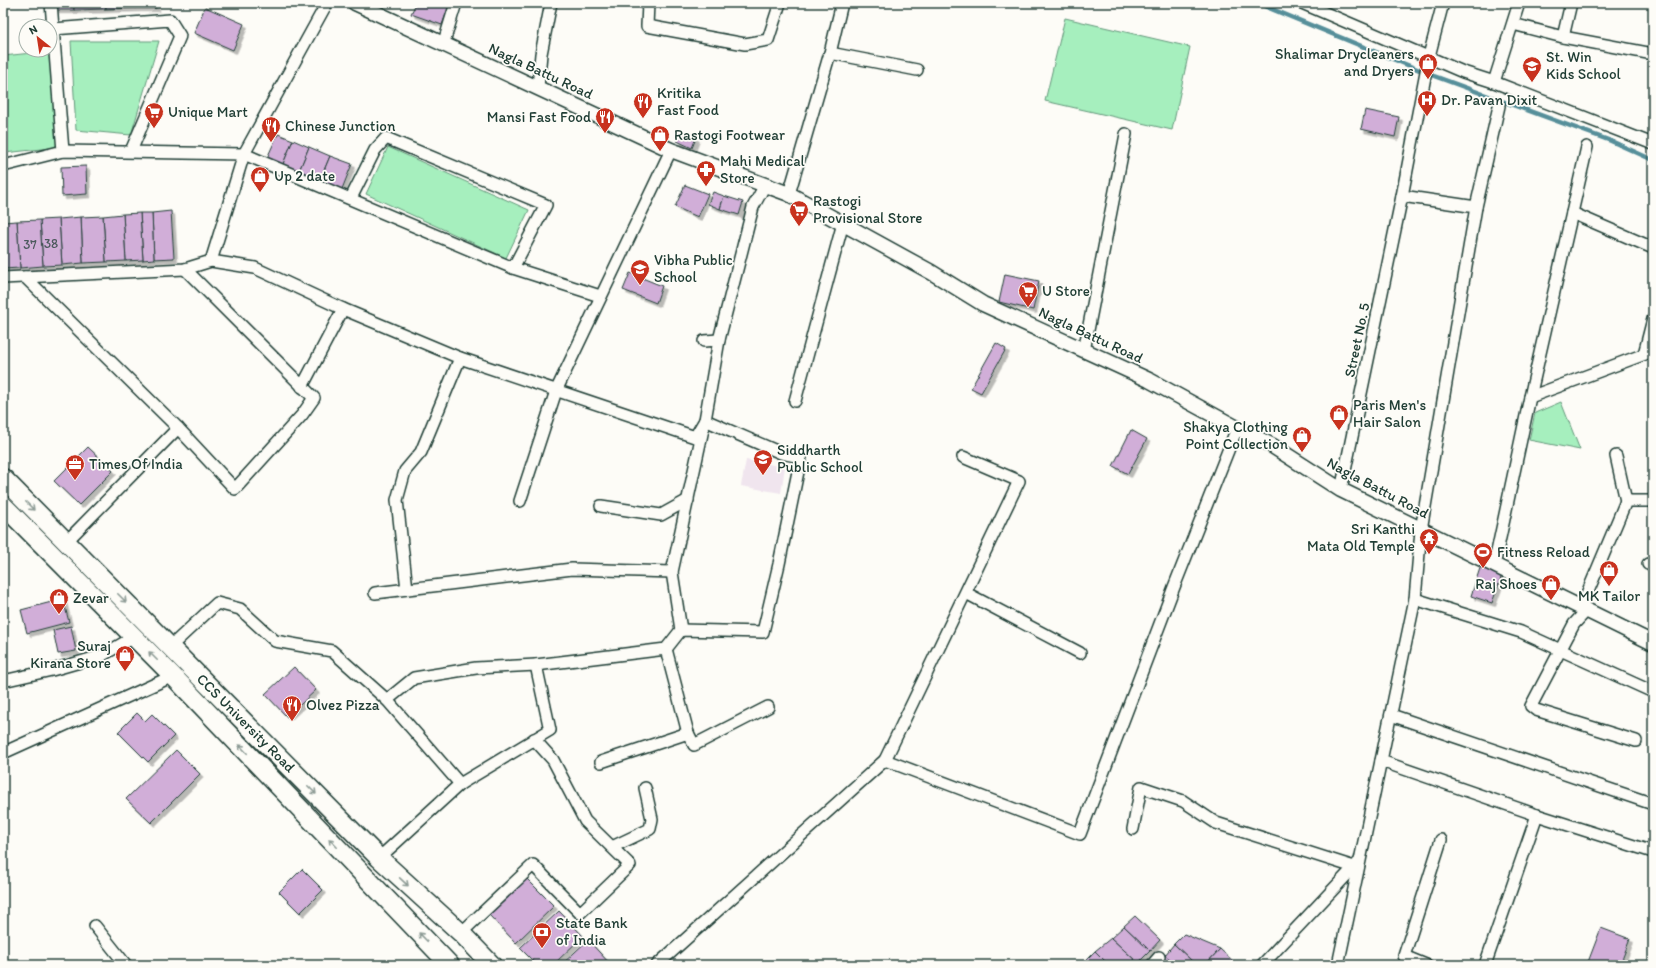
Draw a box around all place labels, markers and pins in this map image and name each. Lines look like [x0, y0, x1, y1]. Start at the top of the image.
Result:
place label: Shalimar Drycleaners and Dryers [1275, 45, 1414, 80]
place label: St. Win Kids School [1546, 48, 1622, 83]
shop icon: Shalimar Drycleaners and Dryers [1417, 52, 1439, 80]
school or university icon: St. Win Kids School [1521, 55, 1543, 83]
place label: Kritika Fast Food [657, 84, 719, 119]
hospital icon: Dr. Pavan Dixit [1416, 89, 1438, 117]
restaurant icon: Kritika Fast Food [632, 91, 654, 119]
place label: Dr. Pavan Dixit [1441, 91, 1538, 109]
supermarket icon: Unique Mart [143, 101, 165, 129]
place label: Unique Mart [168, 103, 248, 121]
restaurant icon: Mansi Fast Food [594, 106, 616, 134]
place label: Mansi Fast Food [487, 108, 591, 126]
restaurant icon: Chinese Junction [260, 115, 282, 143]
place label: Chinese Junction [285, 117, 396, 135]
shop icon: Rastogi Footwear [649, 124, 671, 152]
place label: Rastogi Footwear [674, 126, 785, 144]
place label: Mahi Medical Store [720, 152, 806, 187]
pharmacy icon: Mahi Medical Store [695, 159, 717, 187]
shop icon: Up 2 date [249, 165, 271, 193]
place label: Up 2 date [274, 167, 335, 185]
place label: Rastogi Provisional Store [813, 192, 923, 227]
supermarket icon: Rastogi Provisional Store [788, 199, 810, 227]
place label: Vibha Public School [654, 251, 733, 286]
school or university icon: Vibha Public School [629, 258, 651, 286]
supermarket icon: U Store [1017, 280, 1039, 308]
place label: U Store [1042, 282, 1090, 300]
place label: Paris Men's Hair Salon [1353, 396, 1426, 431]
shop icon: Paris Men's Hair Salon [1328, 403, 1350, 431]
place label: Shakya Clothing Point Collection [1183, 418, 1289, 453]
shop icon: Shakya Clothing Point Collection [1291, 425, 1313, 453]
place label: Siddharth Public School [777, 441, 864, 476]
school or university icon: Siddharth Public School [752, 448, 774, 476]
office icon: Times Of India [64, 453, 86, 481]
place label: Times Of India [89, 455, 183, 473]
place label: Sri Kanthi Mata Old Temple [1307, 520, 1415, 555]
temple icon: Sri Kanthi Mata Old Temple [1418, 527, 1440, 555]
sports icon: Fitness Reload [1472, 541, 1494, 569]
place label: Fitness Reload [1497, 543, 1590, 561]
shop icon: MK Tailor [1598, 559, 1620, 587]
shop icon: Raj Shoes [1540, 573, 1562, 601]
place label: Raj Shoes [1475, 575, 1537, 593]
shop icon: Zevar [48, 587, 70, 615]
place label: MK Tailor [1578, 587, 1640, 605]
place label: Zevar [73, 589, 109, 607]
place label: Suraj Kirana Store [30, 637, 111, 672]
shop icon: Suraj Kirana Store [114, 644, 136, 672]
restaurant icon: Olvez Pizza [281, 694, 303, 722]
place label: Olvez Pizza [306, 696, 380, 714]
place label: State Bank of India [556, 914, 628, 949]
bank icon: State Bank of India [531, 921, 553, 949]

